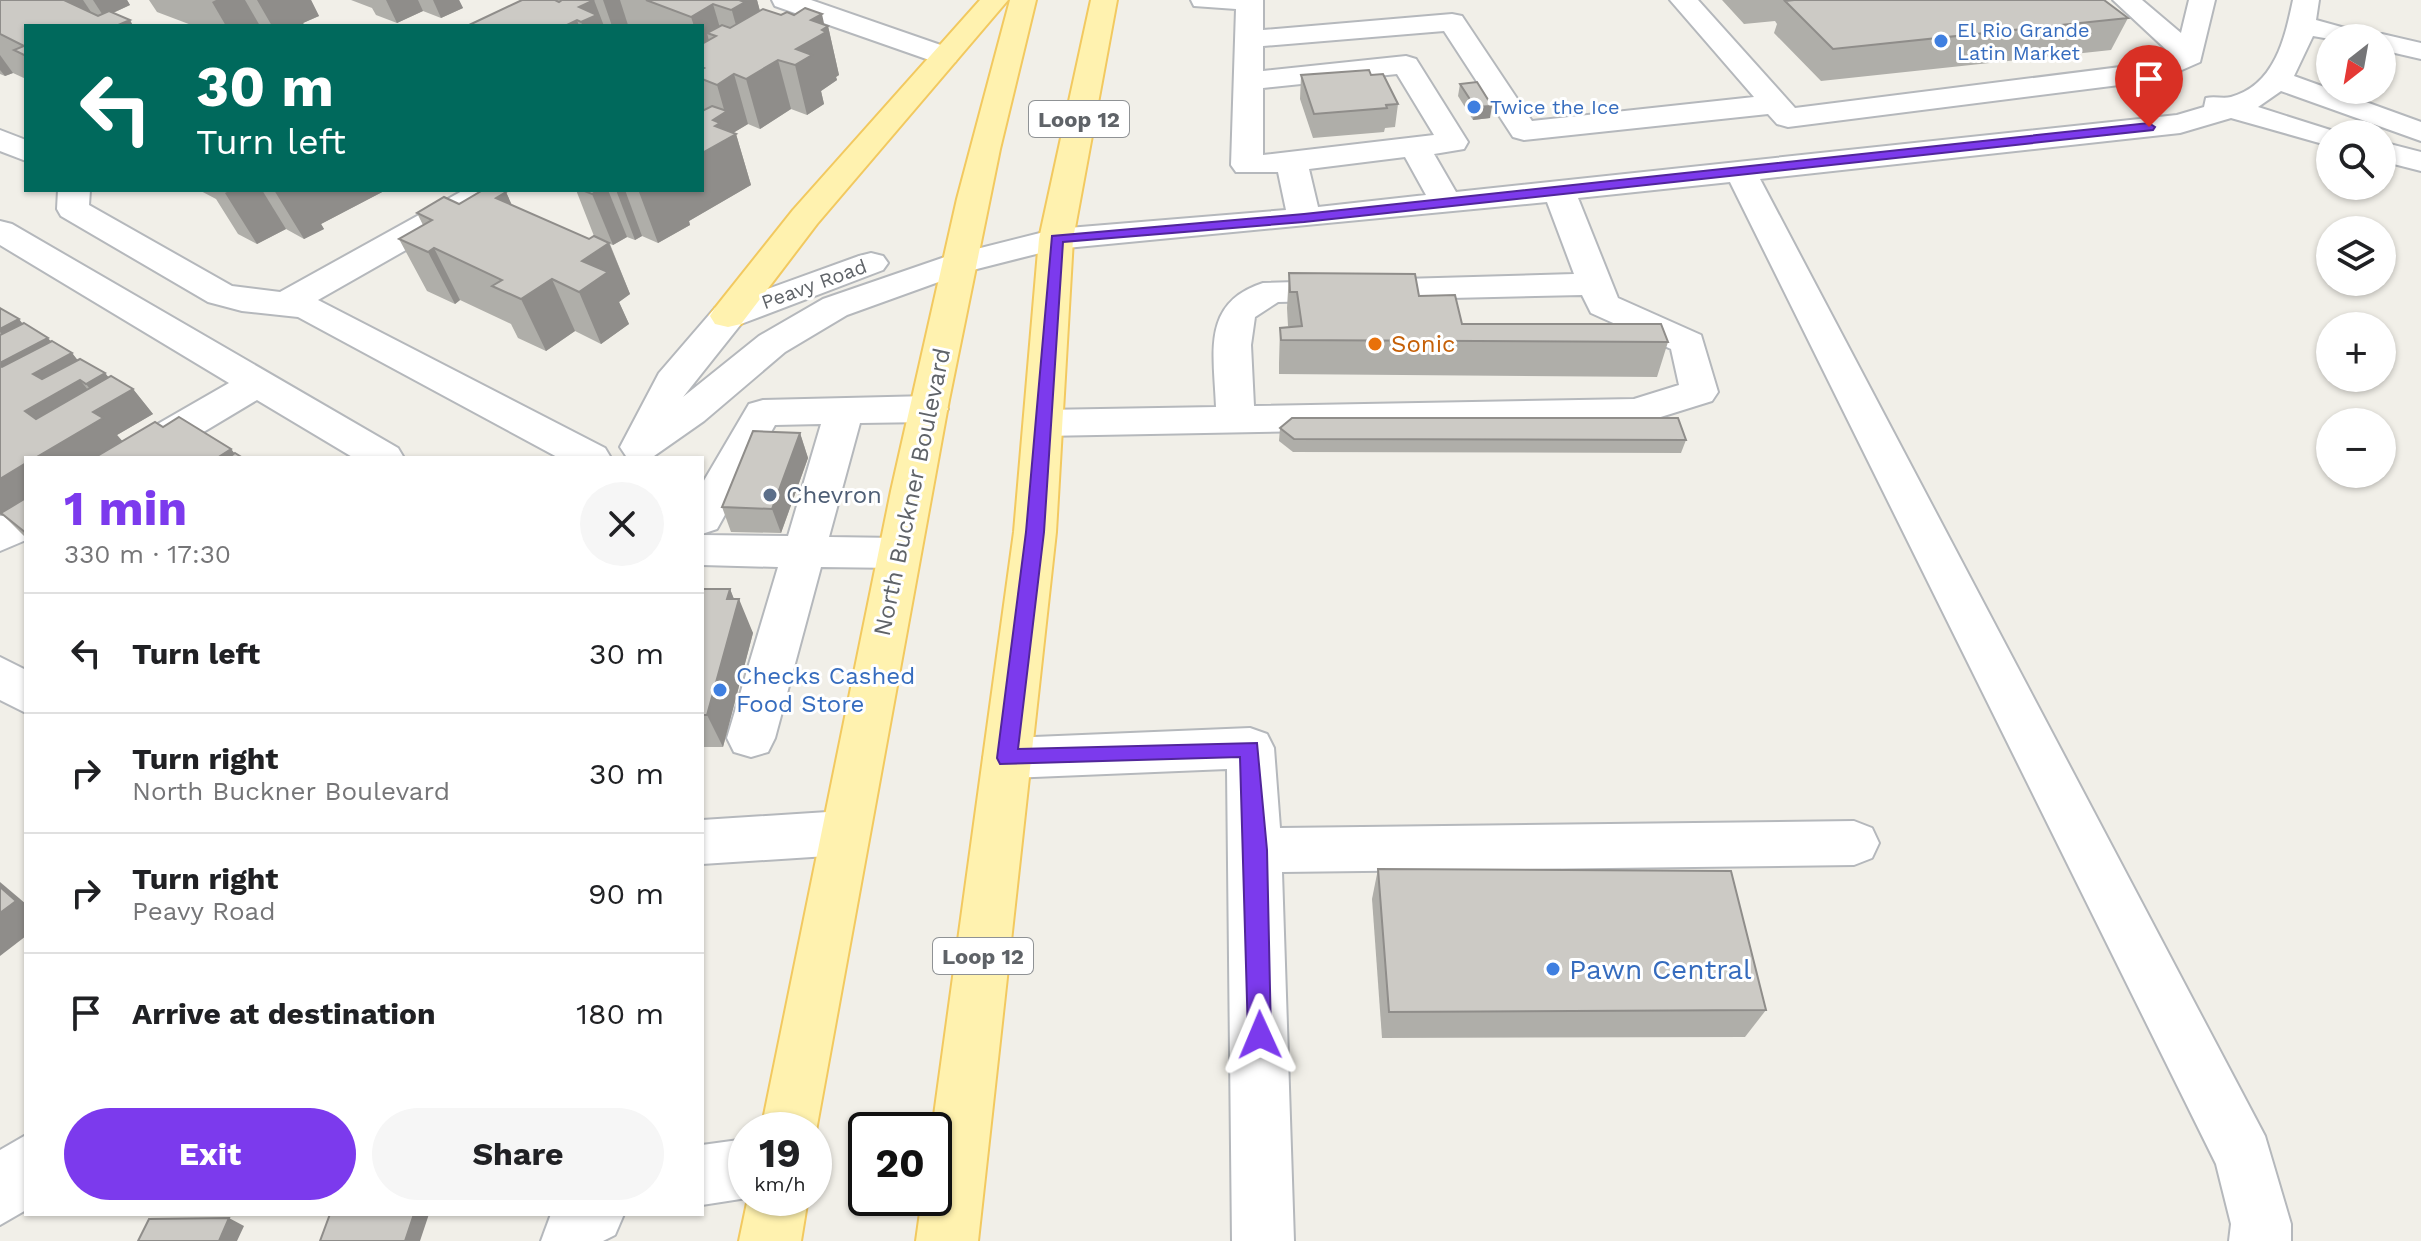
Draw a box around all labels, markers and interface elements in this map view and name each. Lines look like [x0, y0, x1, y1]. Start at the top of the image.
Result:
place label: El Rio Grande Latin Market [1957, 18, 2089, 65]
north arrow [2316, 24, 2396, 104]
map controls [2316, 24, 2396, 488]
marker: El Rio Grande Latin Market [1932, 32, 1950, 50]
pin [2115, 45, 2183, 127]
text: 30 m [196, 54, 334, 120]
icon: left [64, 56, 168, 160]
icon: arrive [2127, 57, 2171, 101]
place label: Twice the Ice [1490, 95, 1620, 119]
marker: Twice the Ice [1465, 98, 1483, 116]
road number: Loop 12 [1029, 101, 1129, 137]
button: search [2316, 120, 2396, 200]
text: Turn left [196, 121, 346, 163]
button: layers [2316, 216, 2396, 296]
street label: Peavy Road [758, 254, 870, 314]
button: + [2316, 312, 2396, 392]
place label: Sonic [1391, 330, 1455, 358]
marker: Sonic [1366, 335, 1384, 353]
street label: North Buckner Boulevard [868, 346, 956, 638]
button: − [2316, 408, 2396, 488]
text: 1 min [64, 480, 187, 537]
place label: Chevron [786, 481, 882, 509]
button: close [580, 482, 664, 566]
marker: Chevron [761, 486, 779, 504]
text: 330 m · 17:30 [64, 539, 231, 569]
icon: left [64, 631, 108, 675]
text: Turn left [132, 636, 260, 671]
text: 30 m [589, 636, 664, 671]
place label: Checks Cashed Food Store [736, 662, 915, 718]
marker: Checks Cashed Food Store [711, 681, 729, 699]
text: Turn right [132, 741, 278, 776]
icon: right [64, 751, 108, 795]
text: 30 m [589, 756, 664, 791]
text: North Buckner Boulevard [132, 776, 450, 806]
text: Turn right [132, 861, 278, 896]
icon: right [64, 871, 108, 915]
text: 90 m [588, 876, 664, 911]
text: Peavy Road [132, 896, 276, 926]
road number: Loop 12 [933, 938, 1033, 974]
place label: Pawn Central [1569, 953, 1752, 986]
marker: Pawn Central [1544, 960, 1562, 978]
icon: arrive [64, 991, 108, 1035]
position arrow [1218, 993, 1302, 1077]
text: Arrive at destination [132, 996, 436, 1031]
text: 180 m [576, 996, 664, 1031]
button: Exit [64, 1108, 356, 1200]
button: Share [372, 1108, 664, 1200]
speed limit sign: 20 [848, 1112, 952, 1216]
text: 19 [759, 1130, 801, 1177]
text: km/h [754, 1172, 806, 1196]

